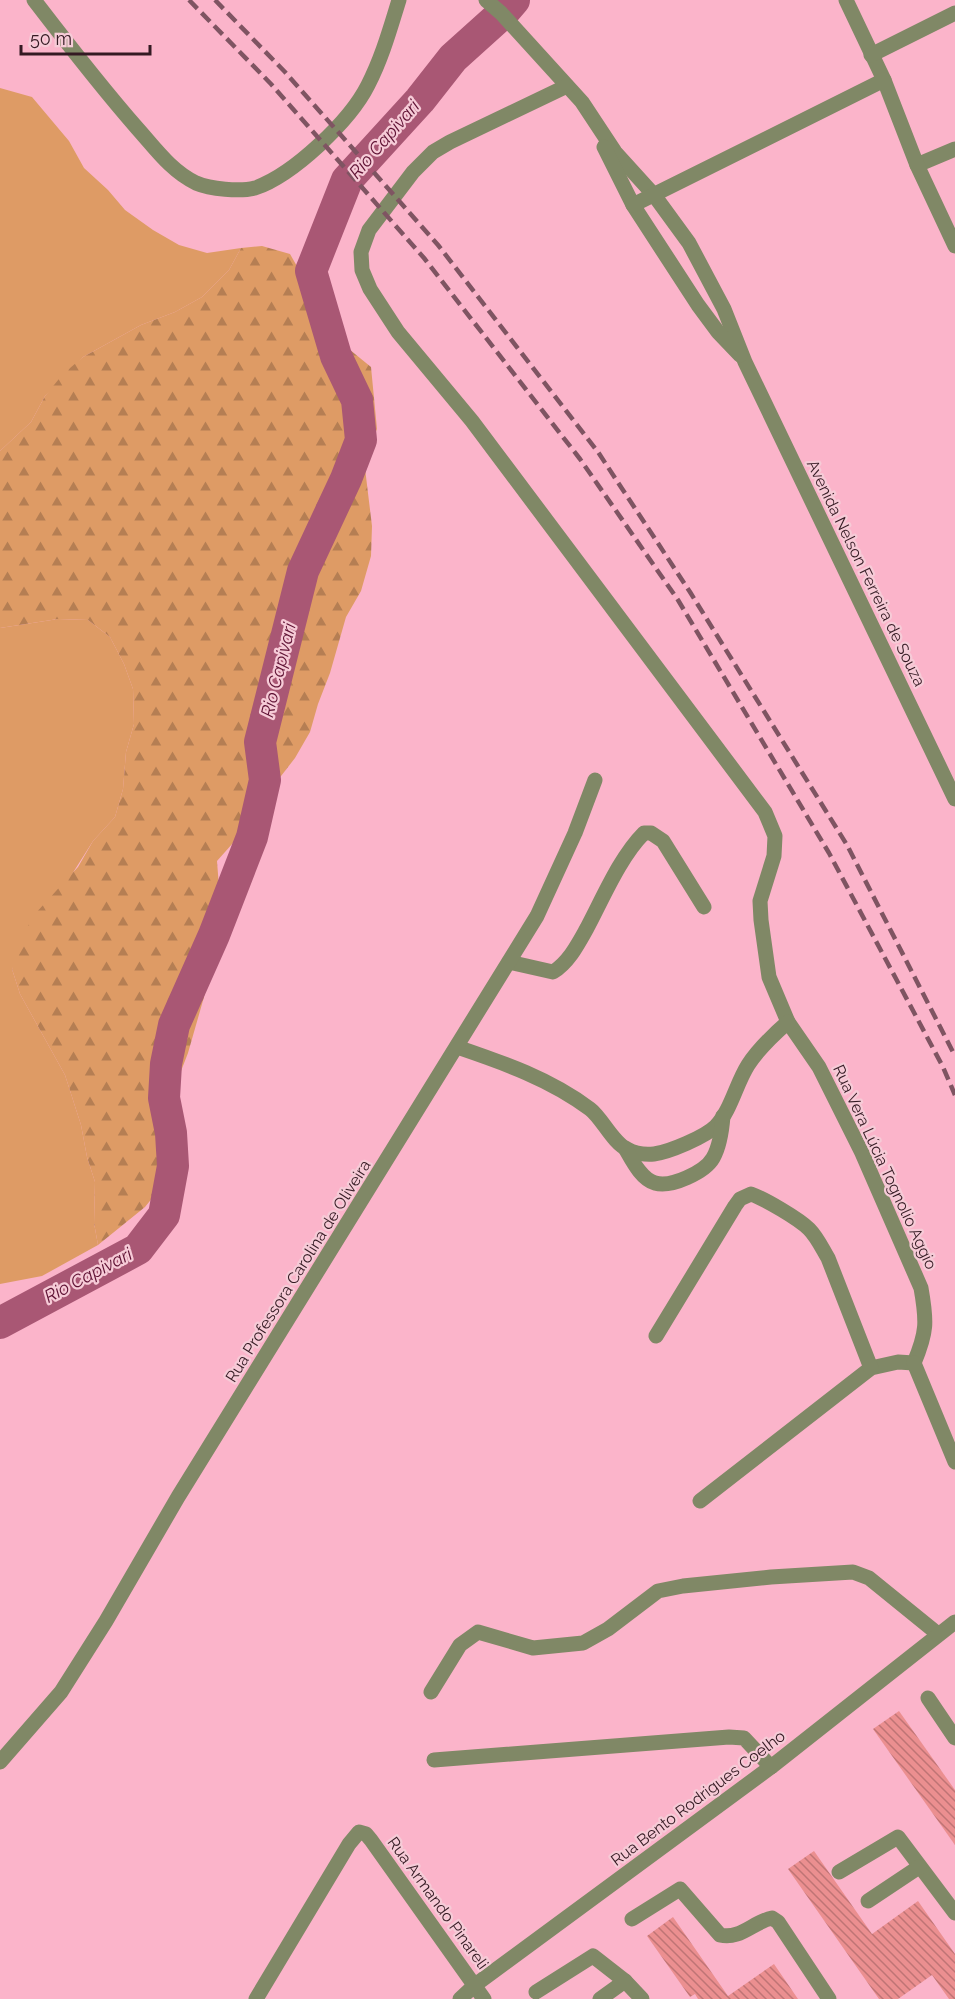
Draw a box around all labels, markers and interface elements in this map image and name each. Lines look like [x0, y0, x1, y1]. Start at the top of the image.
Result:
scale bar [21, 18, 150, 56]
text: 50 m [30, 28, 72, 49]
water label: Rio Capivari [344, 95, 424, 182]
street label: Avenida Nelson Ferreira de Souza [803, 457, 929, 689]
water label: Rio Capivari [256, 620, 300, 719]
street label: Rua Vera Lúcia Tognolio Aggio [829, 1062, 941, 1272]
street label: Rua Professora Carolina de Oliveira [221, 1156, 375, 1386]
water label: Rio Capivari [41, 1243, 137, 1307]
street label: Rua Bento Rodrigues Coelho [607, 1726, 789, 1870]
street label: Rua Armando Pinareli [384, 1833, 492, 1973]

